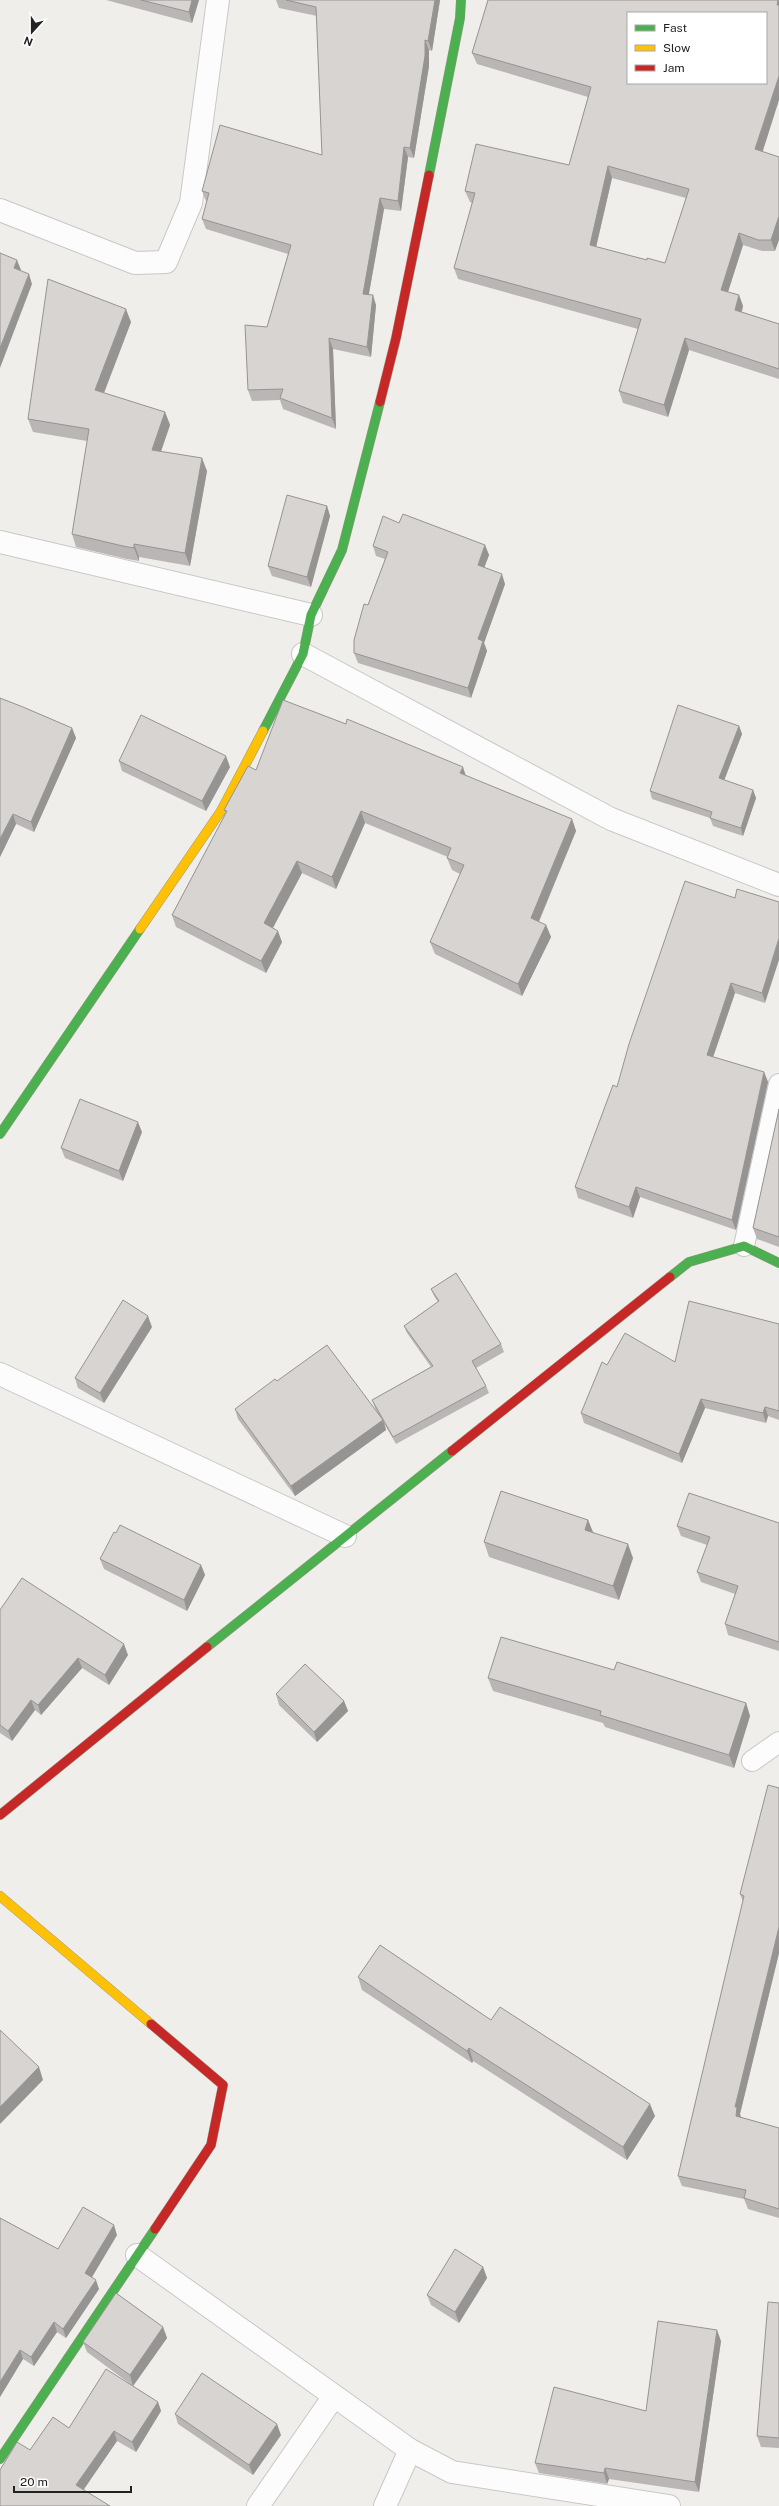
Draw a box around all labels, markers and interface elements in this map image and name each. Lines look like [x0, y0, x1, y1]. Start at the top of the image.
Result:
north arrow [12, 12, 52, 52]
legend [627, 12, 767, 84]
text: Fast [663, 21, 688, 35]
text: N [22, 34, 35, 48]
text: Slow [663, 41, 691, 55]
text: Jam [663, 61, 685, 75]
scale bar [14, 2468, 131, 2494]
text: 20 m [20, 2475, 48, 2489]

